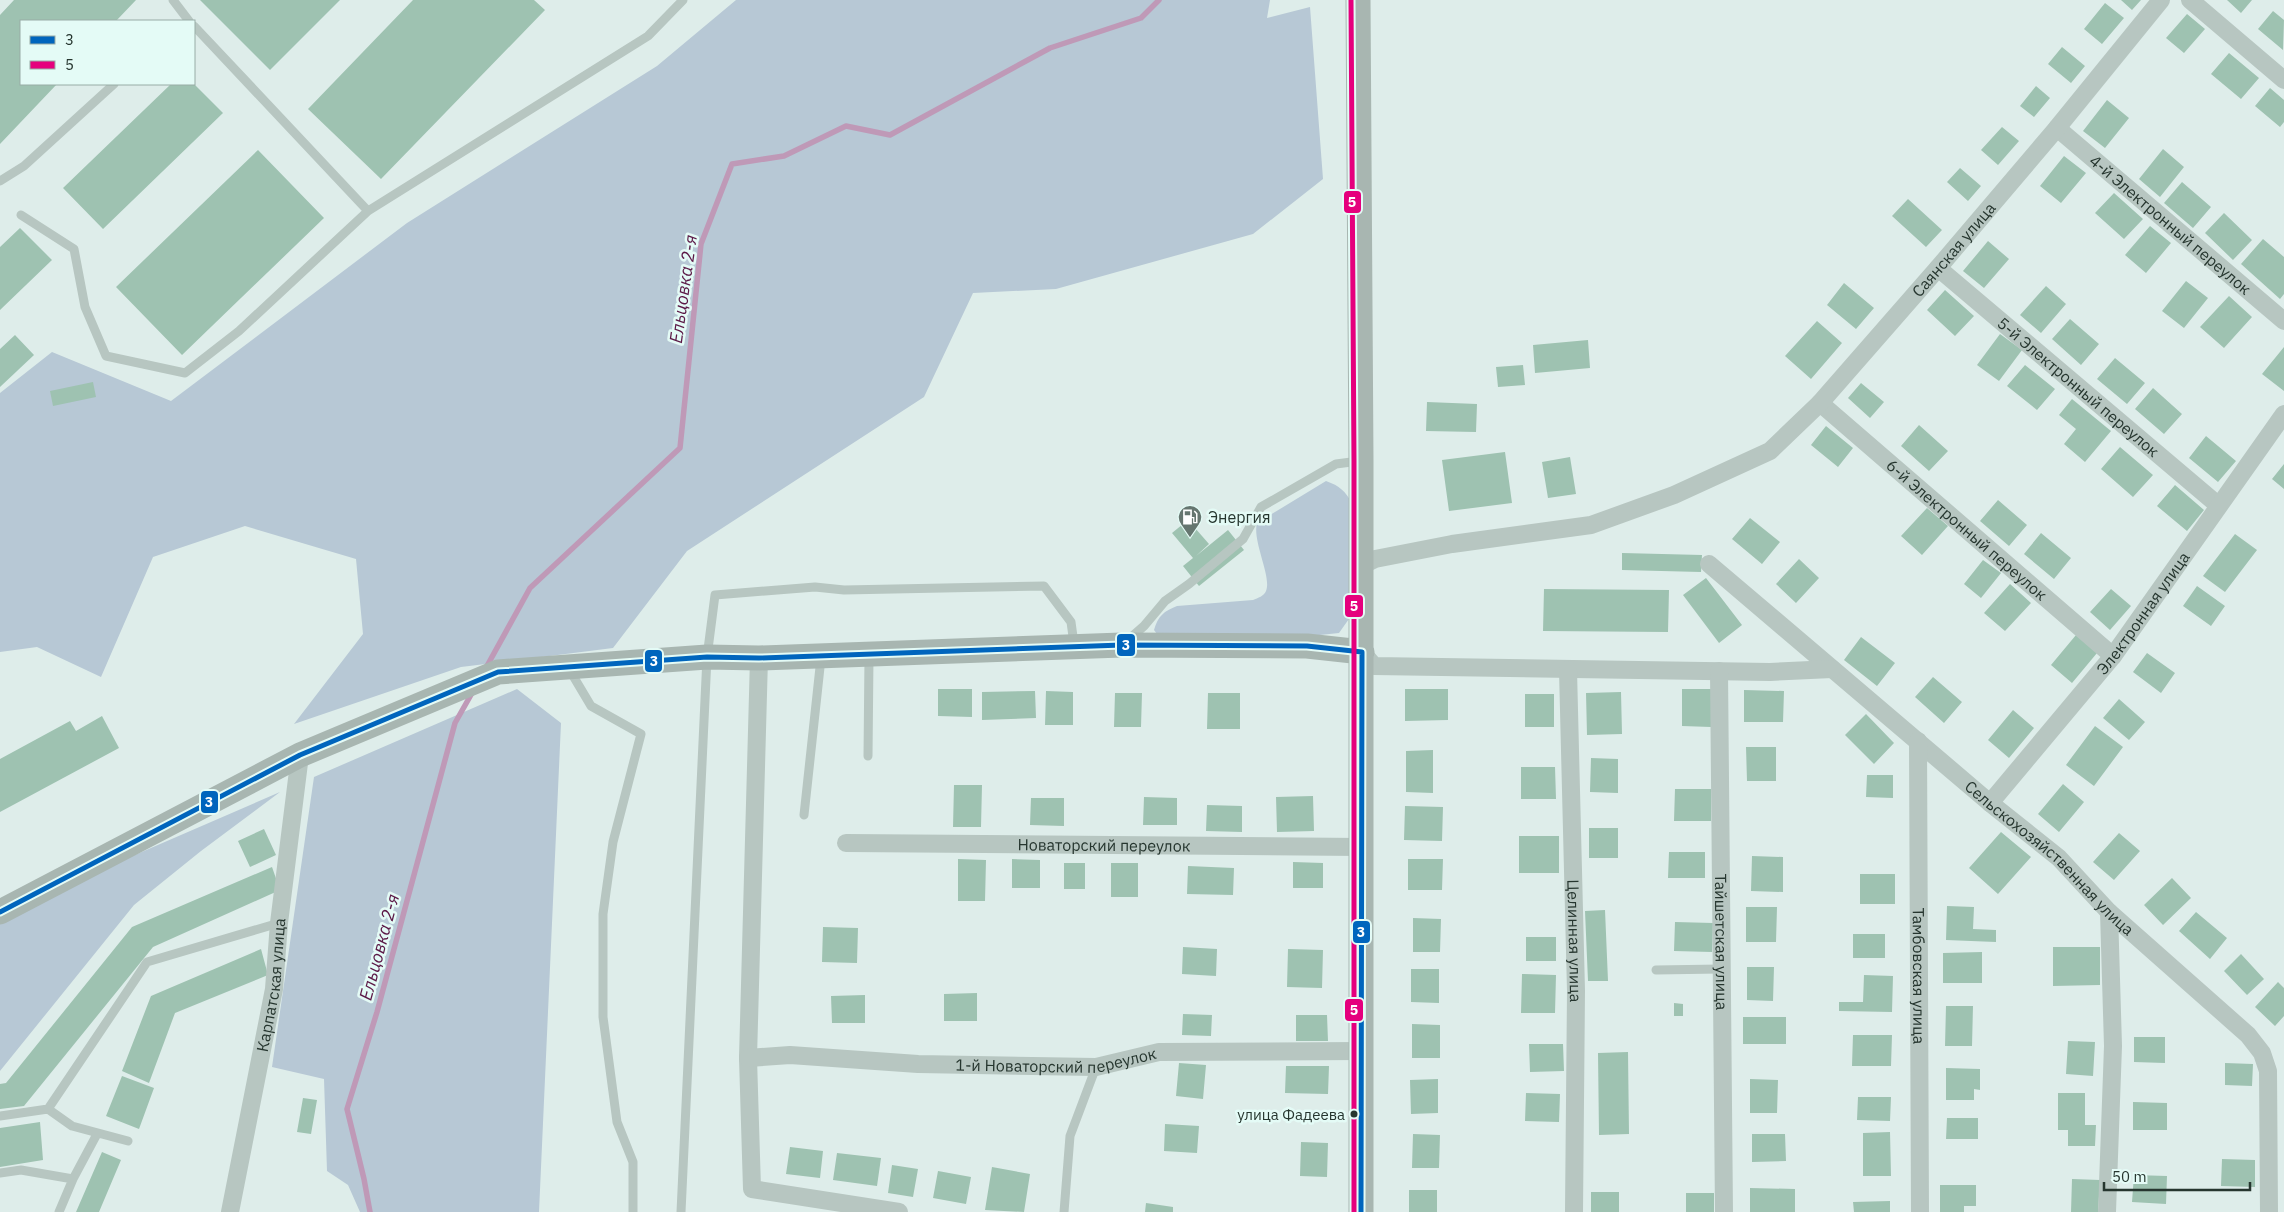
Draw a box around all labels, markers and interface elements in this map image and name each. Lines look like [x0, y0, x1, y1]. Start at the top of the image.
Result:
legend [20, 20, 195, 85]
text: 3 [65, 30, 74, 49]
text: 5 [65, 55, 74, 74]
street label: 4-й Электронный переулок [2086, 150, 2256, 299]
line badge: 5 [1343, 190, 1362, 214]
text: 5 [1348, 193, 1356, 211]
street label: Саянская улица [1907, 198, 2000, 301]
water label: Ельцовка 2-я [664, 233, 702, 345]
street label: 5-й Электронный переулок [1993, 313, 2164, 461]
street label: 6-й Электронный переулок [1882, 455, 2051, 605]
fuel station icon: Энергия [1177, 504, 1203, 538]
place label: Энергия [1208, 507, 1271, 527]
street label: Электронная улица [2092, 547, 2194, 678]
line badge: 5 [1344, 594, 1364, 618]
text: 5 [1350, 597, 1358, 615]
line badge: 3 [1116, 633, 1136, 657]
text: 3 [1122, 636, 1130, 654]
line badge: 3 [644, 649, 663, 673]
text: 3 [650, 652, 658, 670]
street label: Сельскохозяйственная улица [1961, 776, 2139, 940]
line badge: 3 [200, 790, 219, 814]
text: 3 [205, 793, 213, 811]
street label: Новаторский переулок [1017, 834, 1191, 856]
street label: Тайшетская улица [1711, 874, 1732, 1011]
street label: Целинная улица [1563, 879, 1586, 1003]
water label: Ельцовка 2-я [354, 891, 404, 1003]
street label: Тамбовская улица [1909, 908, 1929, 1045]
street label: Карпатская улица [252, 916, 290, 1054]
line badge: 3 [1352, 920, 1371, 944]
text: 3 [1357, 923, 1365, 941]
line badge: 5 [1344, 998, 1364, 1022]
text: 5 [1350, 1001, 1358, 1019]
street label: 1-й Новаторский переулок [955, 1043, 1158, 1077]
place label: улица Фадеева [1237, 1105, 1345, 1124]
marker: улица Фадеева [1349, 1109, 1359, 1119]
scale bar [2104, 1160, 2250, 1192]
text: 50 m [2112, 1167, 2147, 1186]

